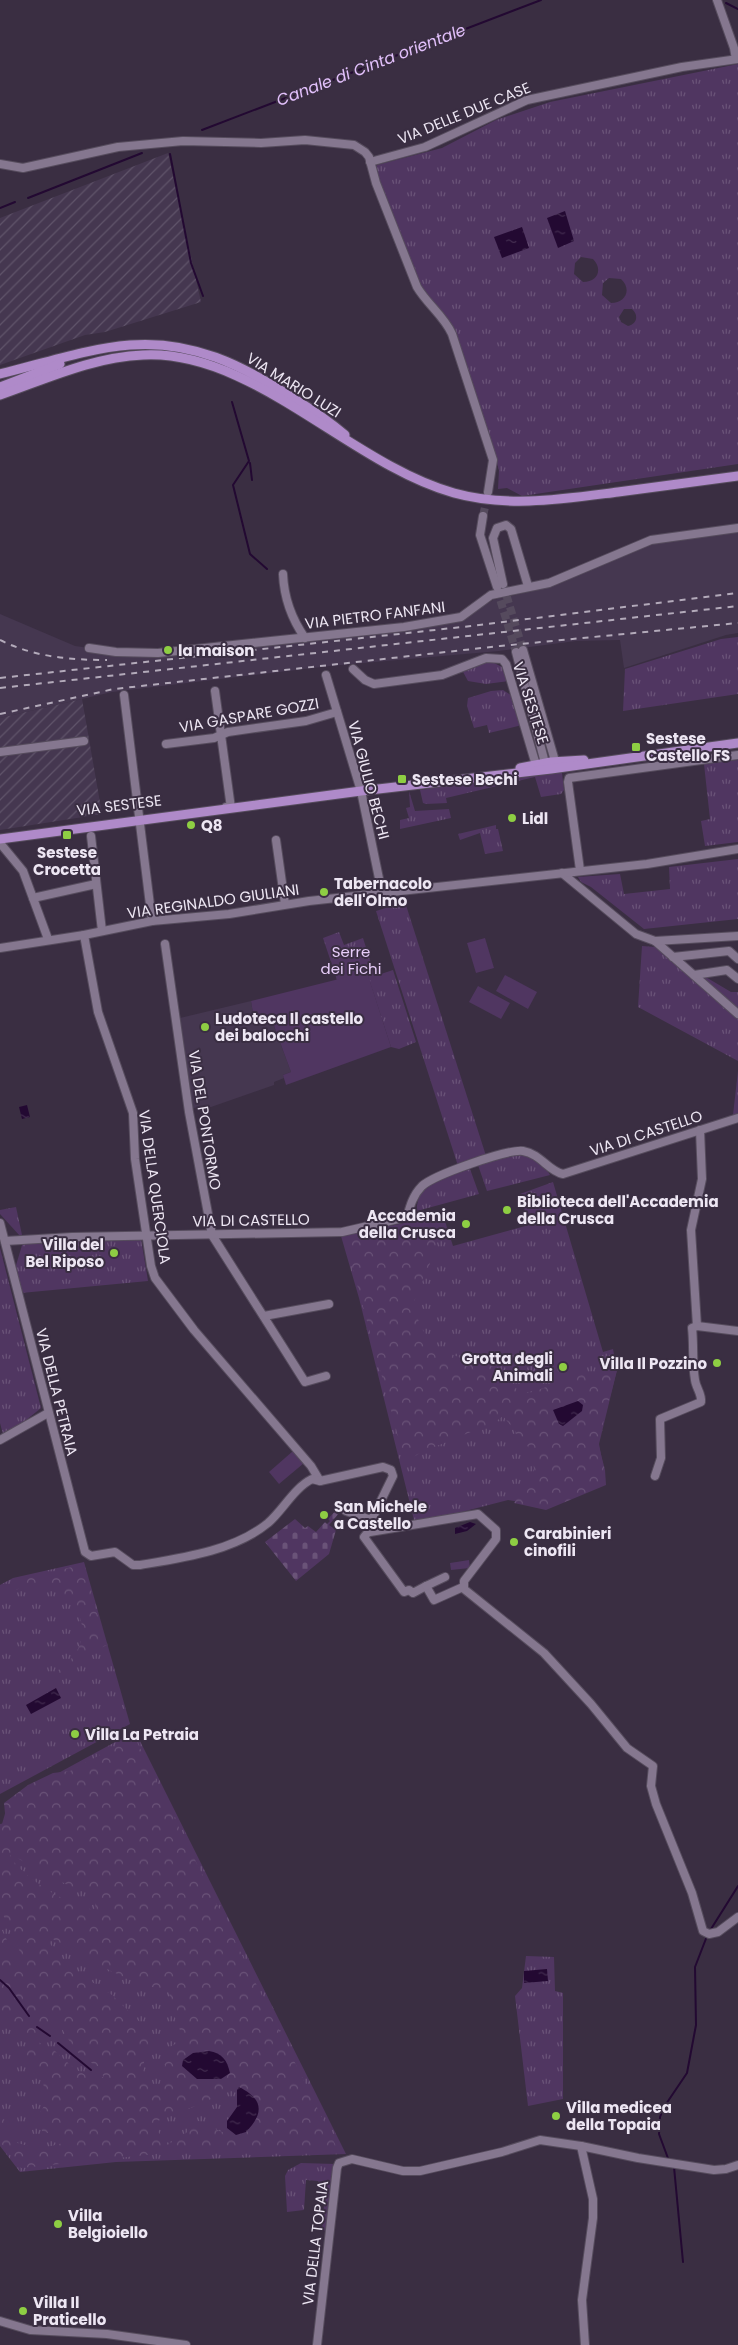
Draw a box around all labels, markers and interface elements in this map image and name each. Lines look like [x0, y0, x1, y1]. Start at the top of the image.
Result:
water label: Canale di Cinta orientale [273, 18, 469, 112]
street label: VIA DELLE DUE CASE [394, 77, 534, 149]
street label: VIA MARIO LUZI [243, 347, 345, 423]
street label: VIA PIETRO FANFANI [304, 596, 446, 634]
place label: la maison [178, 640, 254, 661]
marker: la maison [162, 644, 174, 656]
street label: VIA SESTESE [508, 659, 554, 747]
street label: VIA GASPARE GOZZI [177, 692, 321, 738]
street label: VIA GIULIO BECHI [343, 718, 395, 842]
place label: Sestese Castello FS [646, 728, 730, 766]
marker: Sestese Castello FS [630, 741, 642, 753]
place label: Sestese Bechi [412, 769, 518, 790]
marker: Sestese Bechi [396, 773, 408, 785]
street label: VIA SESTESE [75, 789, 163, 821]
place label: Lidl [522, 808, 548, 829]
marker: Lidl [506, 812, 518, 824]
place label: Q8 [201, 815, 223, 836]
marker: Q8 [185, 819, 197, 831]
marker: Sestese Crocetta [61, 829, 73, 841]
place label: Sestese Crocetta [33, 842, 101, 880]
place label: Tabernacolo dell'Olmo [334, 873, 432, 911]
street label: VIA REGINALDO GIULIANI [126, 879, 300, 923]
marker: Tabernacolo dell'Olmo [318, 886, 330, 898]
park label: Serre dei Fichi [321, 941, 381, 979]
place label: Ludoteca Il castello dei balocchi [215, 1008, 364, 1046]
marker: Ludoteca Il castello dei balocchi [199, 1021, 211, 1033]
street label: VIA DEL PONTORMO [184, 1048, 226, 1192]
street label: VIA DI CASTELLO [587, 1105, 705, 1161]
street label: VIA DELLA QUERCIOLA [134, 1108, 176, 1266]
place label: Biblioteca dell'Accademia della Crusca [517, 1191, 719, 1229]
marker: Biblioteca dell'Accademia della Crusca [501, 1204, 513, 1216]
place label: Accademia della Crusca [359, 1205, 456, 1243]
street label: VIA DI CASTELLO [192, 1208, 310, 1232]
marker: Accademia della Crusca [460, 1218, 472, 1230]
place label: Villa del Bel Riposo [25, 1234, 104, 1272]
marker: Villa del Bel Riposo [108, 1247, 120, 1259]
street label: VIA DELLA PETRAIA [31, 1326, 83, 1458]
place label: Grotta degli Animali [462, 1348, 553, 1386]
place label: Villa Il Pozzino [599, 1353, 707, 1374]
marker: Villa Il Pozzino [711, 1357, 723, 1369]
marker: Grotta degli Animali [557, 1361, 569, 1373]
place label: San Michele a Castello [334, 1496, 427, 1534]
marker: San Michele a Castello [318, 1509, 330, 1521]
place label: Carabinieri cinofili [524, 1523, 611, 1561]
marker: Carabinieri cinofili [508, 1536, 520, 1548]
place label: Villa La Petraia [85, 1724, 199, 1745]
marker: Villa La Petraia [69, 1728, 81, 1740]
place label: Villa medicea della Topaia [566, 2097, 672, 2135]
marker: Villa medicea della Topaia [550, 2110, 562, 2122]
street label: VIA DELLA TOPAIA [297, 2179, 333, 2307]
place label: Villa Belgioiello [68, 2205, 148, 2243]
marker: Villa Belgioiello [52, 2218, 64, 2230]
place label: Villa Il Praticello [33, 2292, 107, 2330]
marker: Villa Il Praticello [17, 2305, 29, 2317]

